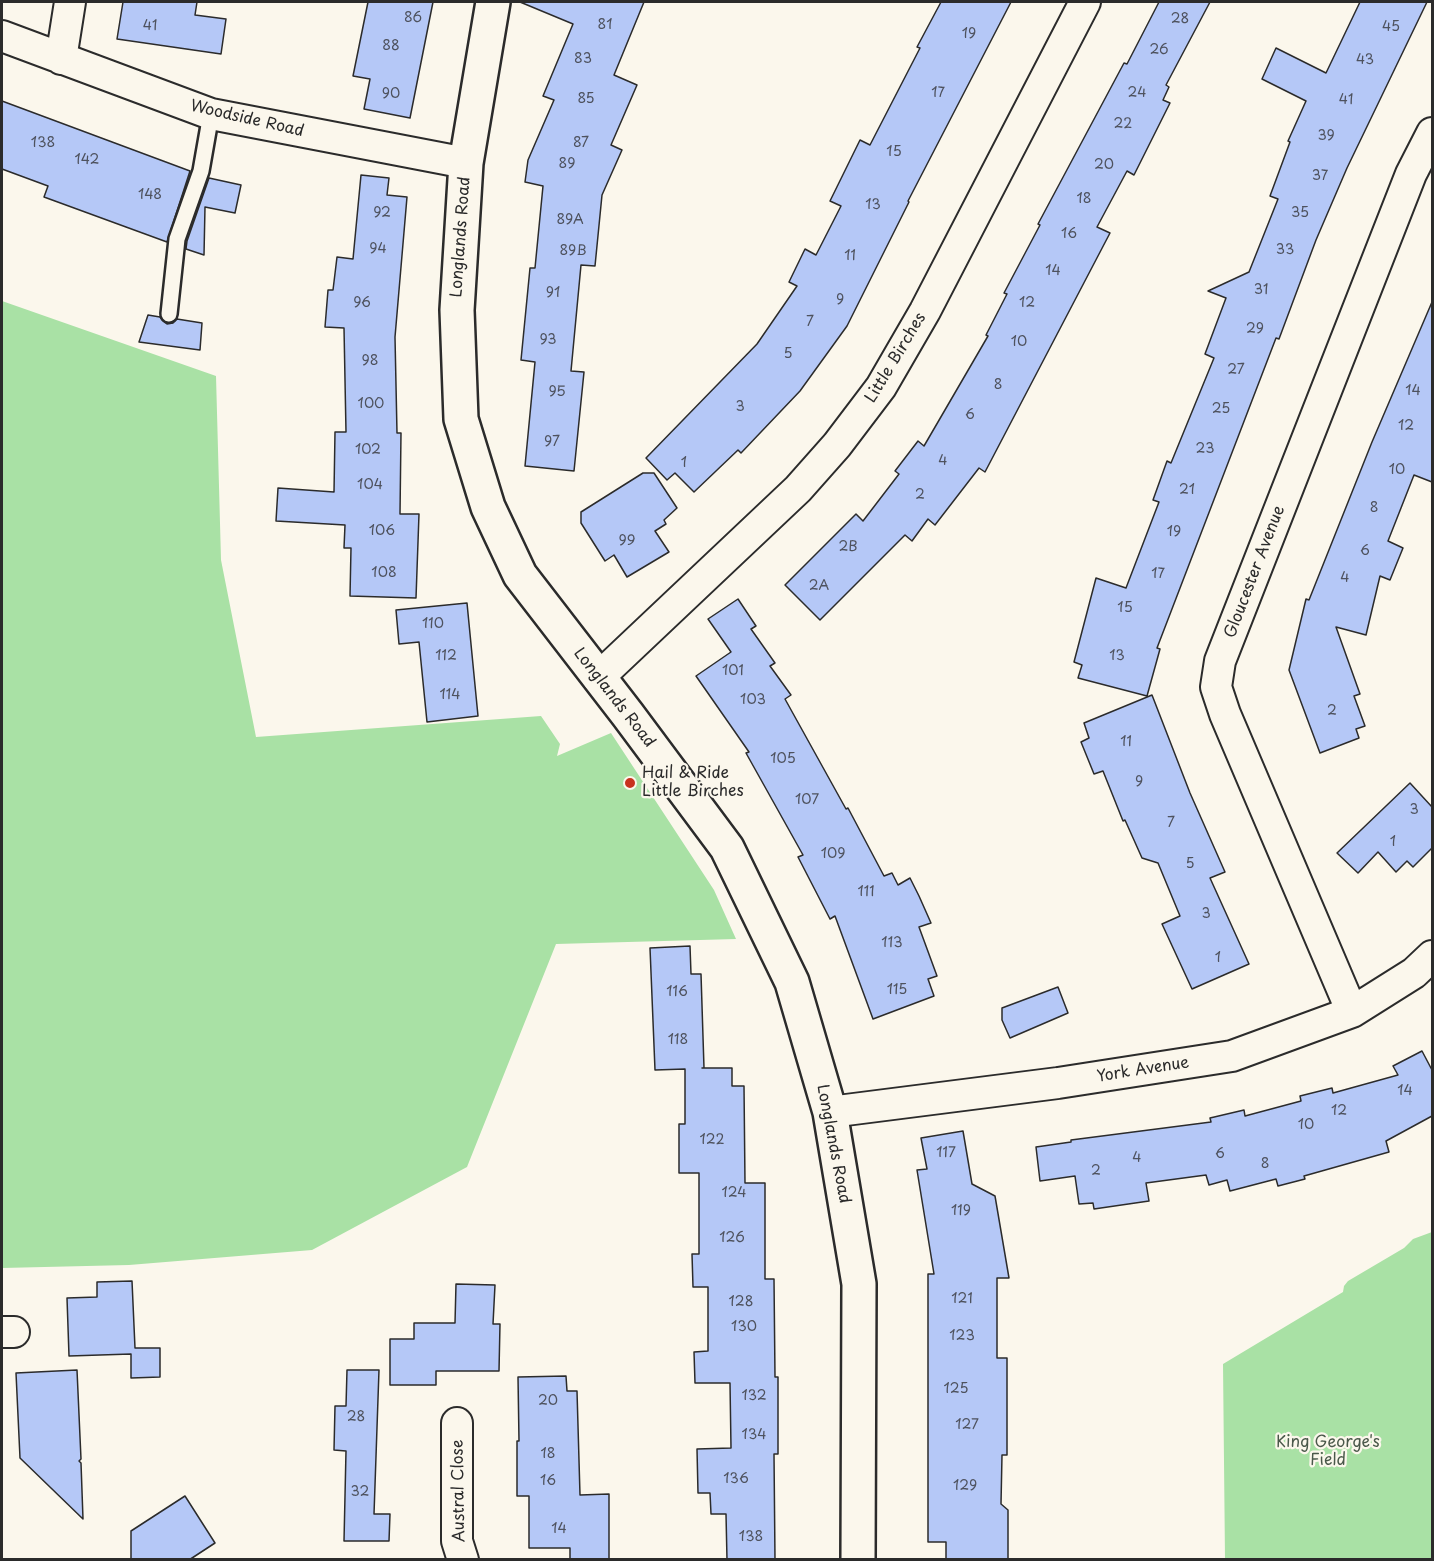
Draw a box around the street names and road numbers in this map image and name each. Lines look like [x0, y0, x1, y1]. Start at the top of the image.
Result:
street label: Woodside Road [188, 97, 306, 141]
street label: Longlands Road [447, 176, 475, 298]
street label: Little Birches [862, 309, 930, 407]
street label: Gloucester Avenue [1221, 503, 1289, 641]
street label: Longlands Road [569, 644, 659, 752]
street label: York Avenue [1095, 1053, 1191, 1087]
street label: Longlands Road [812, 1083, 854, 1205]
street label: Austral Close [449, 1440, 469, 1542]

